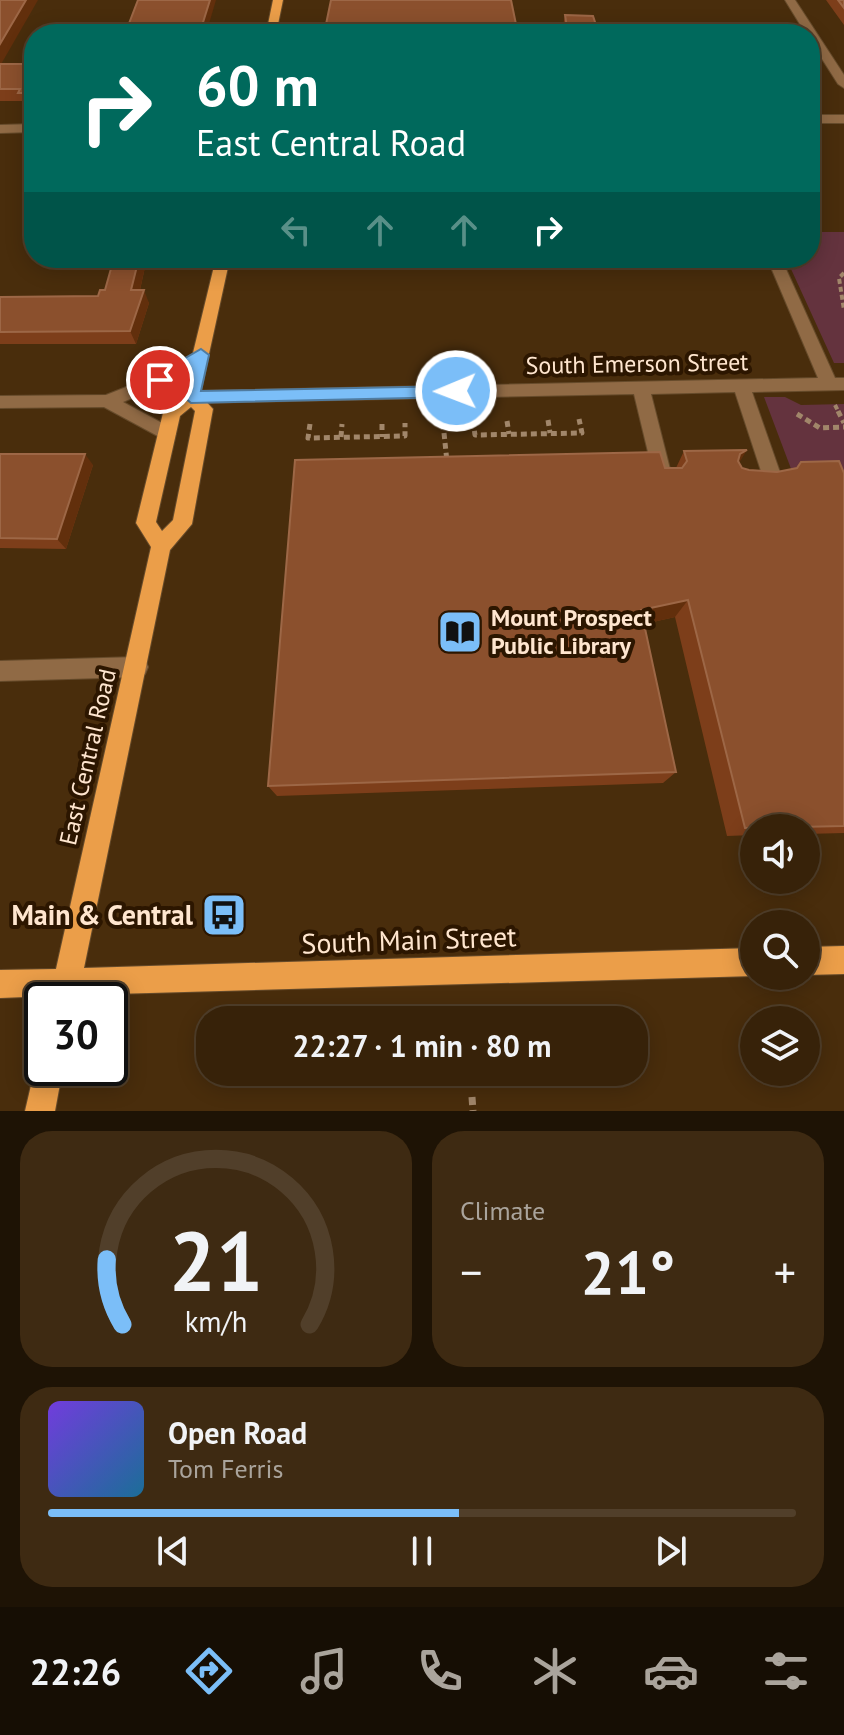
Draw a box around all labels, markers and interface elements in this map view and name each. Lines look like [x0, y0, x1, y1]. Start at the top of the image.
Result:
text: 60 m [196, 49, 319, 121]
icon: right [64, 56, 168, 160]
text: East Central Road [196, 119, 466, 166]
icon: left [274, 208, 318, 252]
icon: ahead [358, 208, 402, 252]
icon: ahead [442, 208, 486, 252]
icon: right [526, 208, 570, 252]
pin [126, 346, 194, 414]
street label: South Emerson Street [525, 346, 749, 381]
position arrow [414, 349, 498, 433]
icon: arrive [138, 358, 182, 402]
place label: Mount Prospect Public Library [491, 602, 652, 661]
library icon: Mount Prospect Public Library [436, 608, 484, 656]
street label: East Central Road [52, 666, 123, 848]
map controls [740, 814, 820, 1086]
button: sound [740, 814, 820, 894]
bus stop icon: Main & Central [200, 891, 248, 939]
place label: Main & Central [11, 896, 194, 933]
button: search [740, 910, 820, 990]
street label: South Main Street [301, 917, 518, 962]
speed limit sign: 30 [24, 982, 128, 1086]
button: layers [740, 1006, 820, 1086]
text: 22:27 · 1 min · 80 m [293, 1026, 551, 1065]
text: Climate [460, 1194, 545, 1227]
text: 21 [169, 1206, 263, 1314]
text: 21° [581, 1233, 675, 1311]
text: − [460, 1243, 482, 1300]
text: + [774, 1243, 796, 1300]
text: km/h [185, 1303, 247, 1340]
text: Open Road [168, 1413, 307, 1452]
text: Tom Ferris [168, 1452, 283, 1485]
icon: previous [151, 1529, 195, 1573]
icon: pause [400, 1529, 444, 1573]
icon: next [649, 1529, 693, 1573]
icon: directions [181, 1643, 237, 1699]
icon: music [296, 1643, 352, 1699]
icon: phone [412, 1643, 468, 1699]
icon: climate [527, 1643, 583, 1699]
icon: car [643, 1643, 699, 1699]
icon: filters [758, 1643, 814, 1699]
text: 22:26 [30, 1648, 121, 1695]

